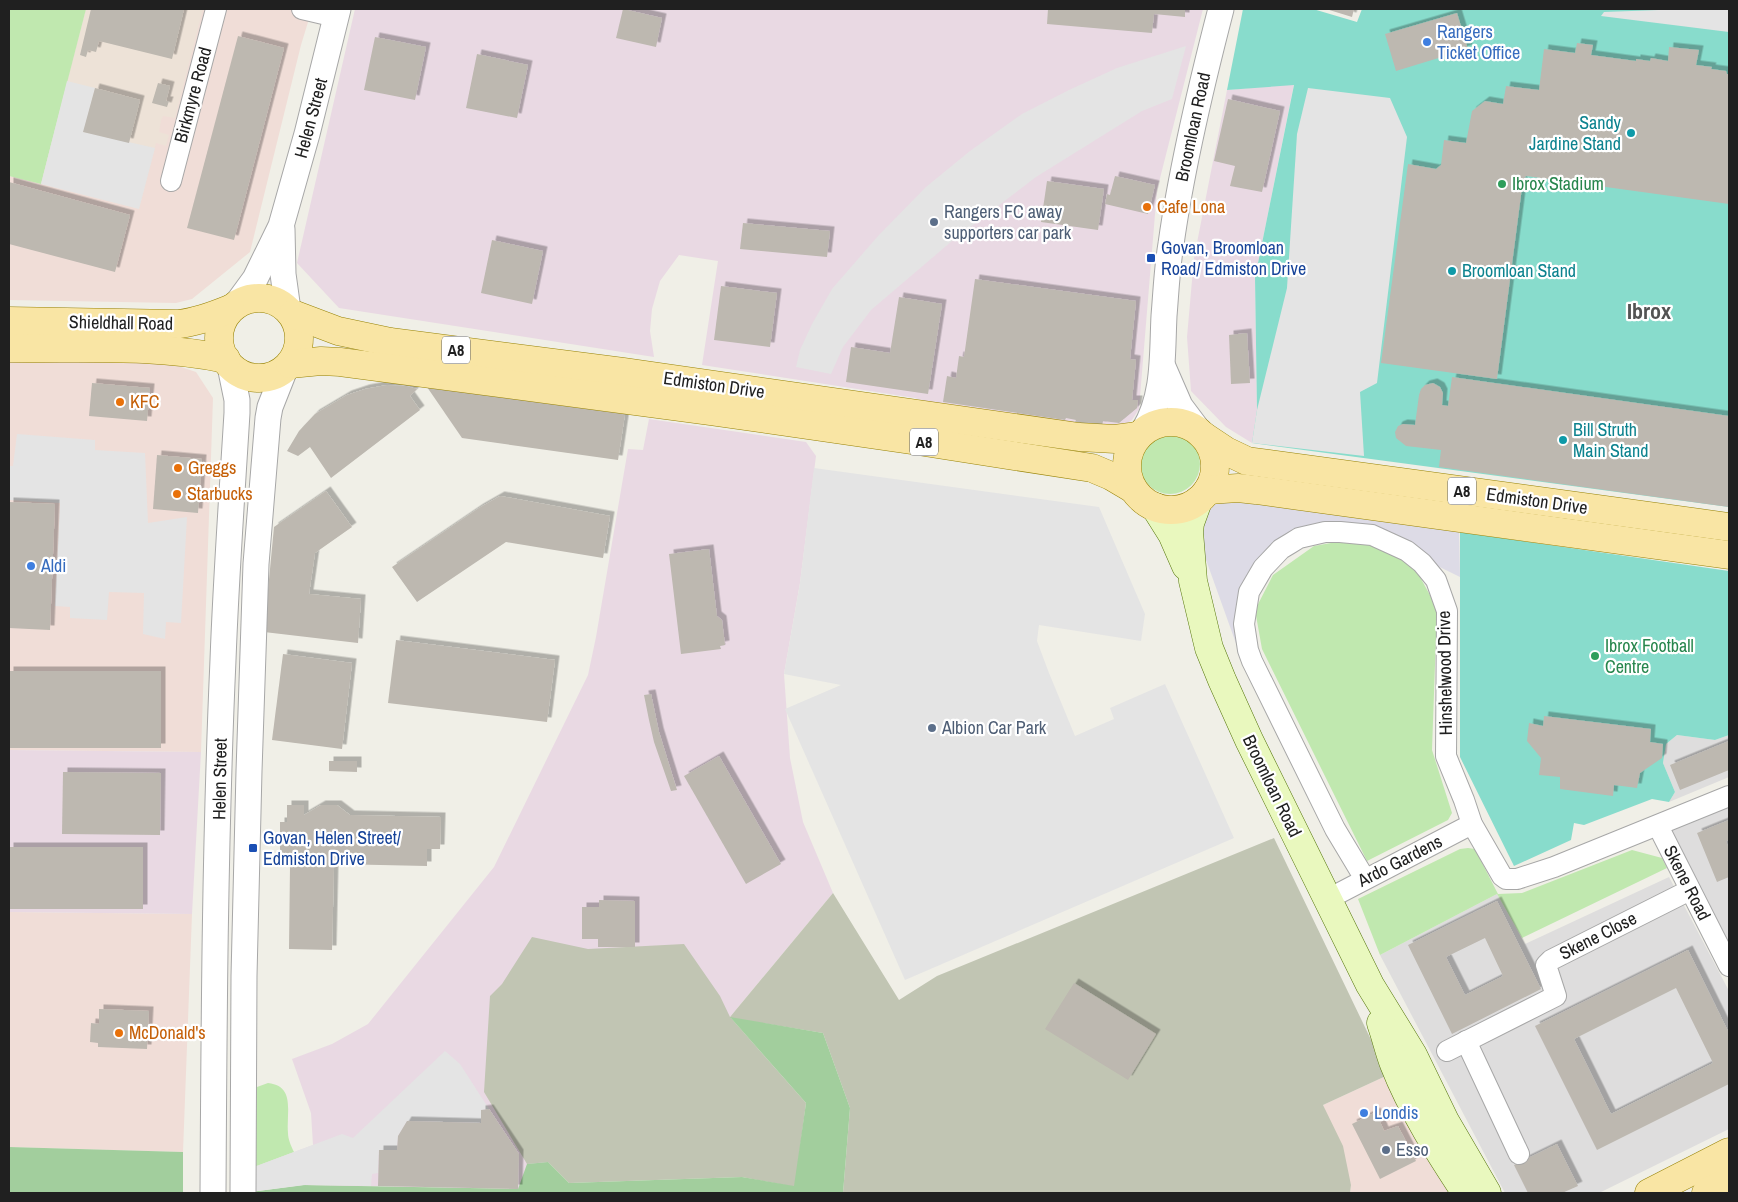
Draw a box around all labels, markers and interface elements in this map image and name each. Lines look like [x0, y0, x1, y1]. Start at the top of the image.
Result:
place label: Rangers Ticket Office [1437, 19, 1520, 65]
marker: Rangers Ticket Office [1421, 36, 1433, 48]
street label: Birkmyre Road [168, 44, 217, 146]
street label: Broomloan Road [1169, 70, 1216, 184]
street label: Helen Street [288, 75, 333, 161]
place label: Sandy Jardine Stand [1529, 110, 1622, 156]
marker: Sandy Jardine Stand [1625, 127, 1637, 139]
place label: Ibrox Stadium [1512, 171, 1604, 196]
marker: Ibrox Stadium [1496, 178, 1508, 190]
place label: Cafe Lona [1157, 194, 1225, 219]
place label: Rangers FC away supporters car park [944, 199, 1072, 245]
marker: Cafe Lona [1141, 201, 1153, 213]
marker: Rangers FC away supporters car park [928, 216, 940, 228]
place label: Govan, Broomloan Road/ Edmiston Drive [1161, 235, 1306, 281]
marker: Govan, Broomloan Road/ Edmiston Drive [1145, 252, 1157, 264]
place label: Broomloan Stand [1462, 258, 1576, 283]
marker: Broomloan Stand [1446, 265, 1458, 277]
district label: Ibrox [1627, 296, 1671, 326]
street label: Shieldhall Road [69, 309, 173, 336]
road number: A8 [442, 336, 470, 364]
street label: Edmiston Drive [662, 365, 766, 404]
place label: KFC [130, 389, 160, 414]
marker: KFC [114, 396, 126, 408]
place label: Bill Struth Main Stand [1573, 417, 1649, 463]
road number: A8 [910, 428, 938, 456]
marker: Bill Struth Main Stand [1557, 434, 1569, 446]
place label: Greggs [188, 455, 236, 480]
marker: Greggs [172, 462, 184, 474]
road number: A8 [1448, 478, 1476, 504]
place label: Starbucks [187, 481, 253, 506]
street label: Edmiston Drive [1485, 481, 1589, 520]
marker: Starbucks [171, 488, 183, 500]
place label: Aldi [40, 553, 66, 578]
marker: Aldi [25, 560, 37, 572]
street label: Hinshelwood Drive [1431, 610, 1458, 736]
place label: Ibrox Football Centre [1605, 633, 1694, 679]
marker: Ibrox Football Centre [1589, 650, 1601, 662]
place label: Albion Car Park [941, 715, 1047, 740]
marker: Albion Car Park [926, 722, 938, 734]
street label: Broomloan Road [1237, 731, 1308, 841]
street label: Helen Street [206, 738, 233, 820]
place label: Govan, Helen Street/ Edmiston Drive [263, 825, 402, 871]
street label: Ardo Gardens [1352, 829, 1446, 893]
street label: Skene Road [1658, 841, 1717, 925]
marker: Govan, Helen Street/ Edmiston Drive [247, 842, 259, 854]
street label: Skene Close [1555, 905, 1641, 966]
place label: McDonald's [129, 1020, 206, 1045]
marker: McDonald's [113, 1027, 125, 1039]
place label: Londis [1374, 1100, 1418, 1125]
marker: Londis [1358, 1107, 1370, 1119]
place label: Esso [1396, 1137, 1429, 1162]
marker: Esso [1380, 1144, 1392, 1156]

